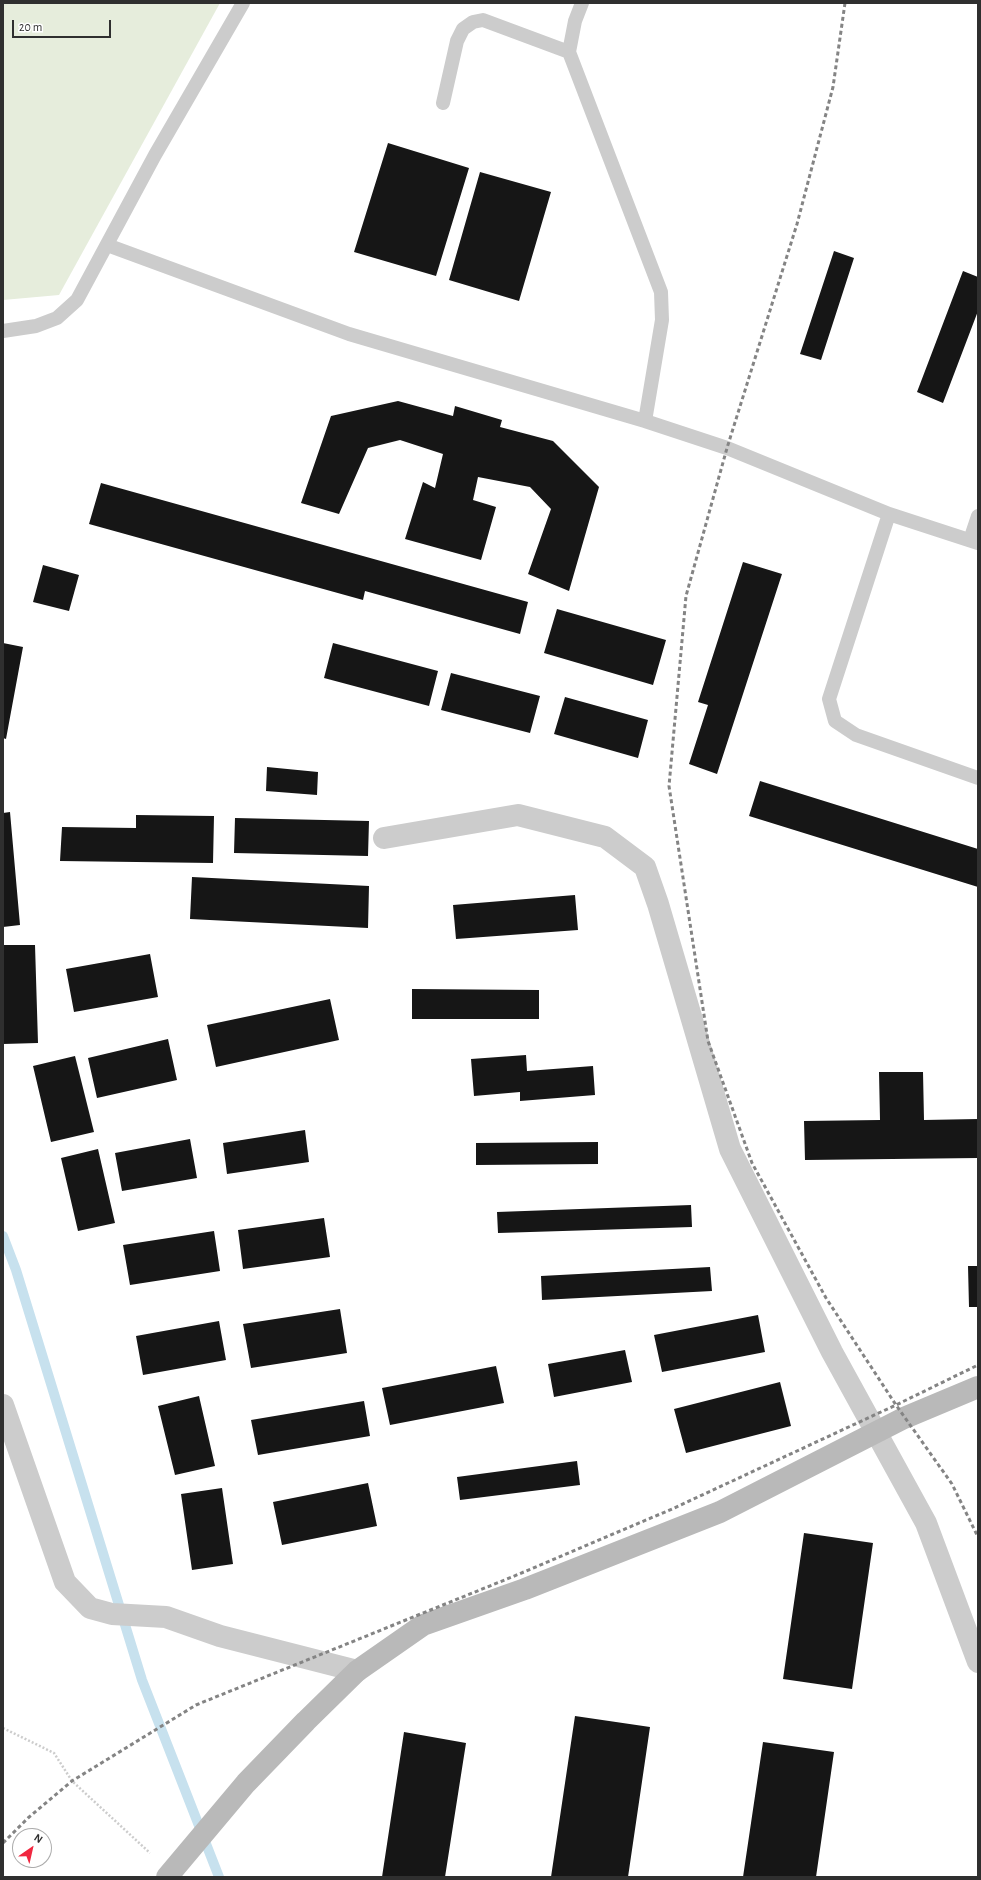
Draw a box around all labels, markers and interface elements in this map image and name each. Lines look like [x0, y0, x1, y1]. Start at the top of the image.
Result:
scale bar [14, 12, 113, 38]
text: 20 m [19, 21, 42, 33]
north arrow [12, 1828, 52, 1868]
text: N [32, 1832, 45, 1845]

